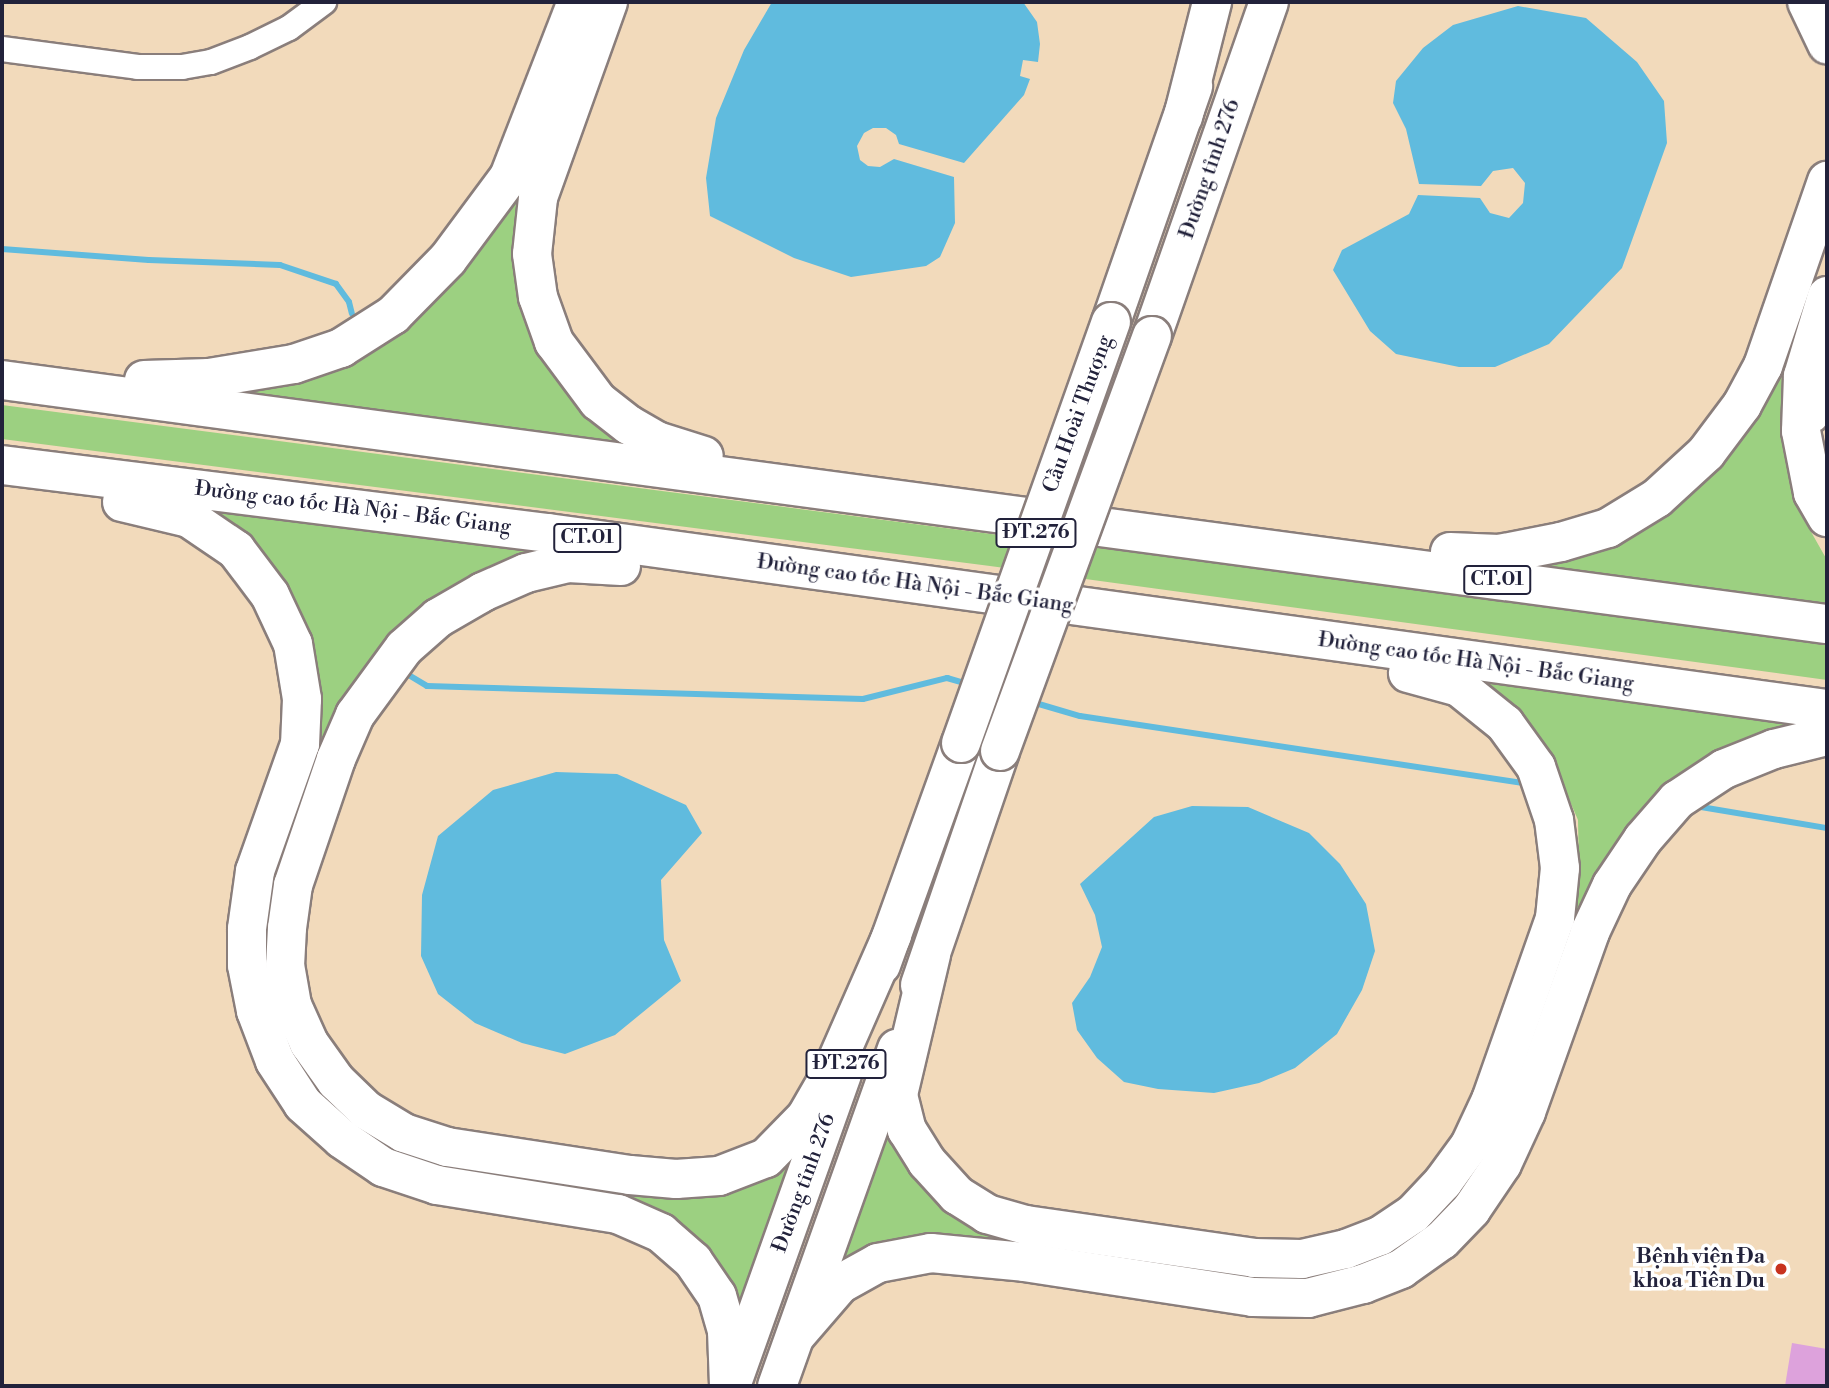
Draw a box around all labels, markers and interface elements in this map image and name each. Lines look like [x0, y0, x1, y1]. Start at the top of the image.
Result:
street label: Đường tỉnh 276 [1174, 96, 1246, 242]
street label: Cầu Hoài Thượng [1038, 332, 1118, 496]
street label: Đường cao tốc Hà Nội - Bắc Giang [193, 476, 513, 540]
road number: ĐT.276 [994, 518, 1078, 548]
road number: CT.01 [552, 523, 622, 554]
street label: Đường cao tốc Hà Nội - Bắc Giang [755, 549, 1075, 619]
road number: CT.01 [1462, 565, 1532, 596]
street label: Đường cao tốc Hà Nội - Bắc Giang [1316, 627, 1636, 697]
road number: ĐT.276 [804, 1048, 888, 1080]
street label: Đường tỉnh 276 [767, 1110, 841, 1256]
place label: Bệnh viện Đa khoa Tiên Du [1633, 1244, 1765, 1294]
marker: Bệnh viện Đa khoa Tiên Du [1771, 1259, 1791, 1279]

